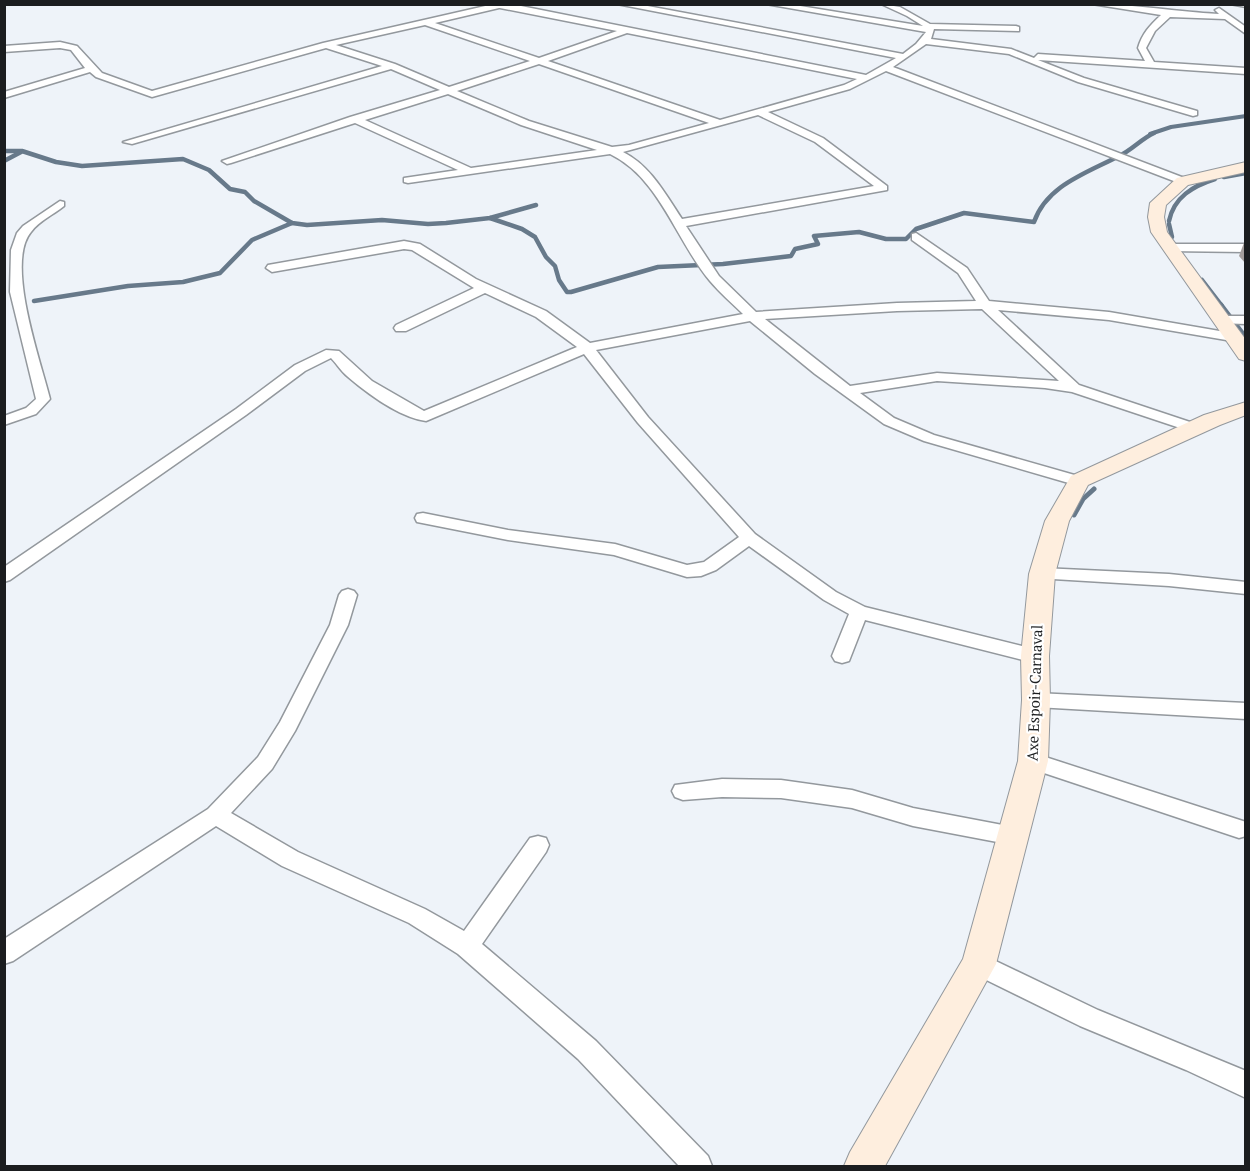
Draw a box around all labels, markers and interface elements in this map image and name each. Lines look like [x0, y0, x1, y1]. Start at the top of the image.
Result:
street label: Axe Espoir-Carnaval [1022, 625, 1046, 761]

